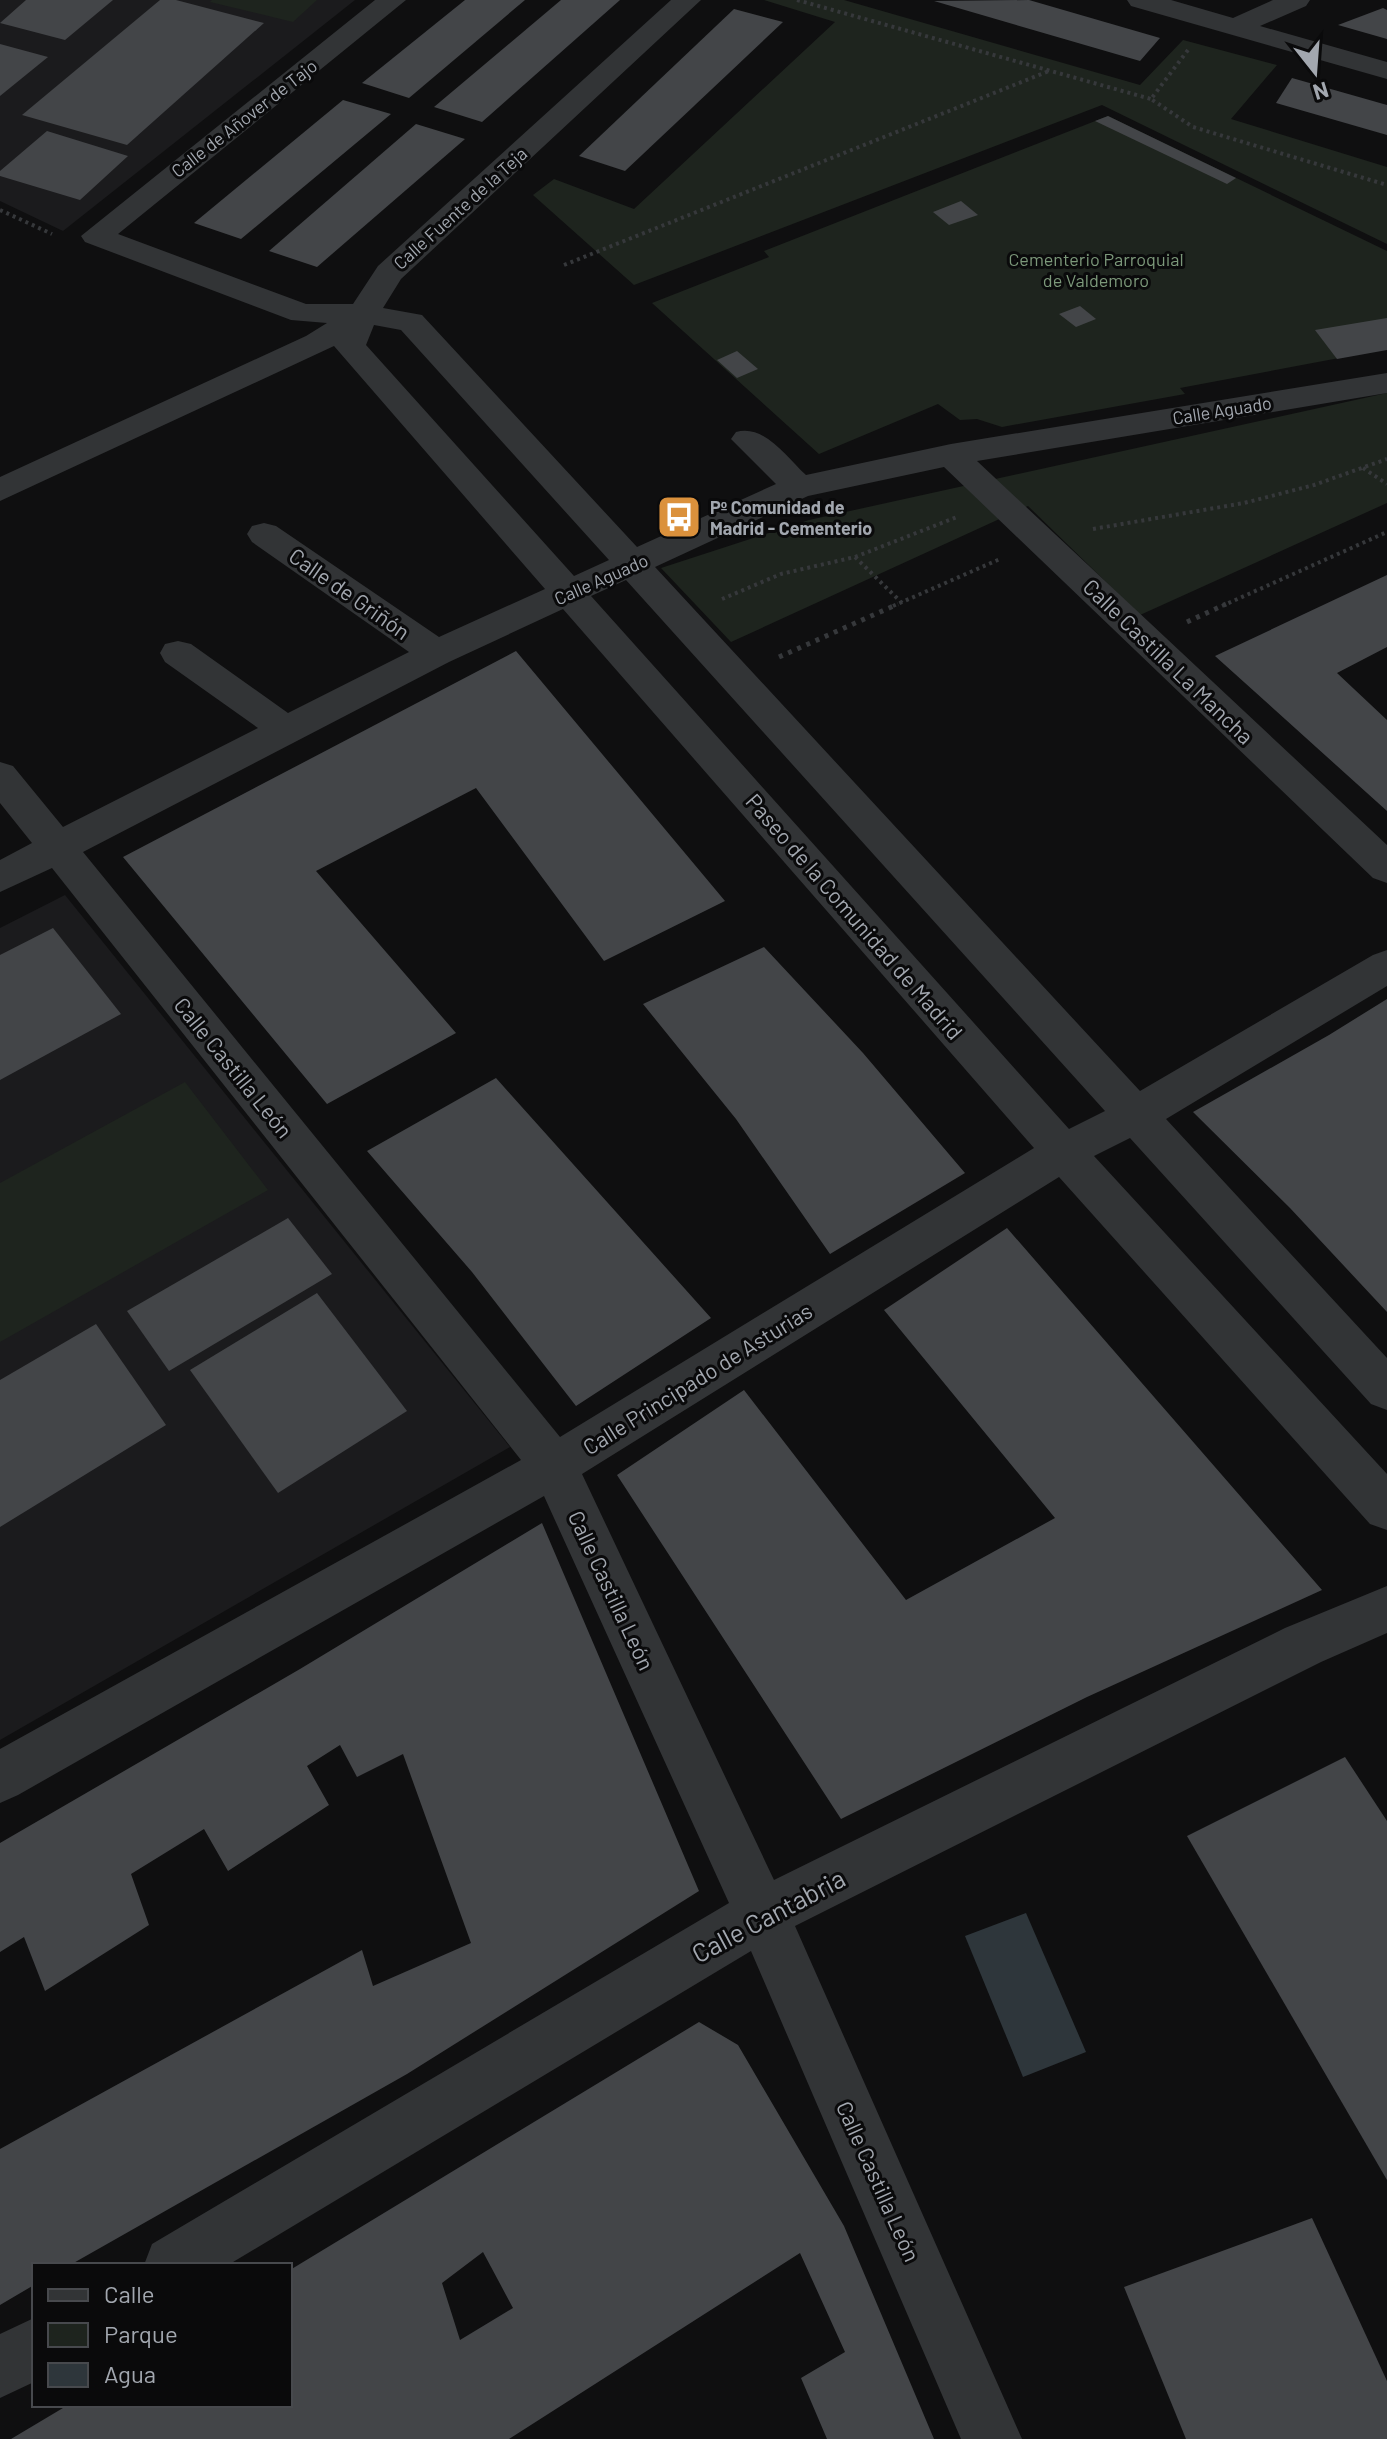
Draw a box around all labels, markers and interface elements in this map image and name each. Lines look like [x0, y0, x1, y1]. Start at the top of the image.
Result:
north arrow [1275, 32, 1355, 112]
street label: Calle de Añover de Tajo [167, 54, 321, 182]
text: N [1310, 78, 1332, 107]
street label: Calle Fuente de la Teja [389, 142, 531, 274]
park label: Cementerio Parroquial de Valdemoro [1008, 248, 1184, 291]
street label: Calle Aguado [1171, 391, 1273, 429]
bus stop icon: Pº Comunidad de Madrid - Cementerio [655, 493, 703, 541]
place label: Pº Comunidad de Madrid - Cementerio [710, 496, 872, 539]
street label: Calle de Griñón [285, 542, 415, 644]
street label: Calle Aguado [551, 549, 651, 609]
street label: Calle Castilla La Mancha [1079, 573, 1259, 749]
street label: Paseo de la Comunidad de Madrid [741, 788, 969, 1044]
street label: Calle Castilla León [169, 992, 299, 1142]
street label: Calle Principado de Asturias [578, 1297, 816, 1459]
street label: Calle Castilla León [564, 1506, 660, 1674]
street label: Calle Cantabria [686, 1862, 850, 1968]
street label: Calle Castilla León [832, 2097, 926, 2265]
legend [32, 2263, 292, 2407]
text: Calle [104, 2279, 155, 2308]
text: Parque [104, 2319, 178, 2348]
text: Agua [104, 2359, 156, 2388]

